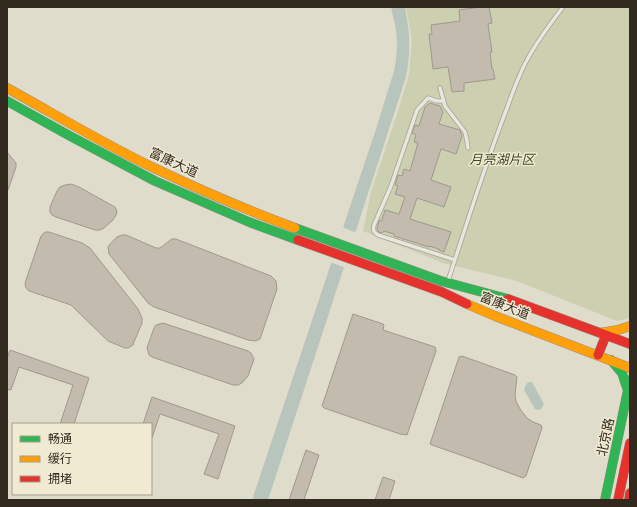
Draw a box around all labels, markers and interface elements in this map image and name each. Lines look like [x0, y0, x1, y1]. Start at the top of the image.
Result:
street label: 富康大道 [147, 145, 201, 180]
park label: 月亮湖片区 [469, 152, 536, 167]
street label: 富康大道 [478, 289, 532, 322]
street label: 北京路 [594, 416, 617, 458]
legend [12, 423, 152, 495]
text: 畅通 [48, 432, 72, 446]
text: 缓行 [48, 452, 72, 466]
text: 拥堵 [48, 472, 72, 486]

